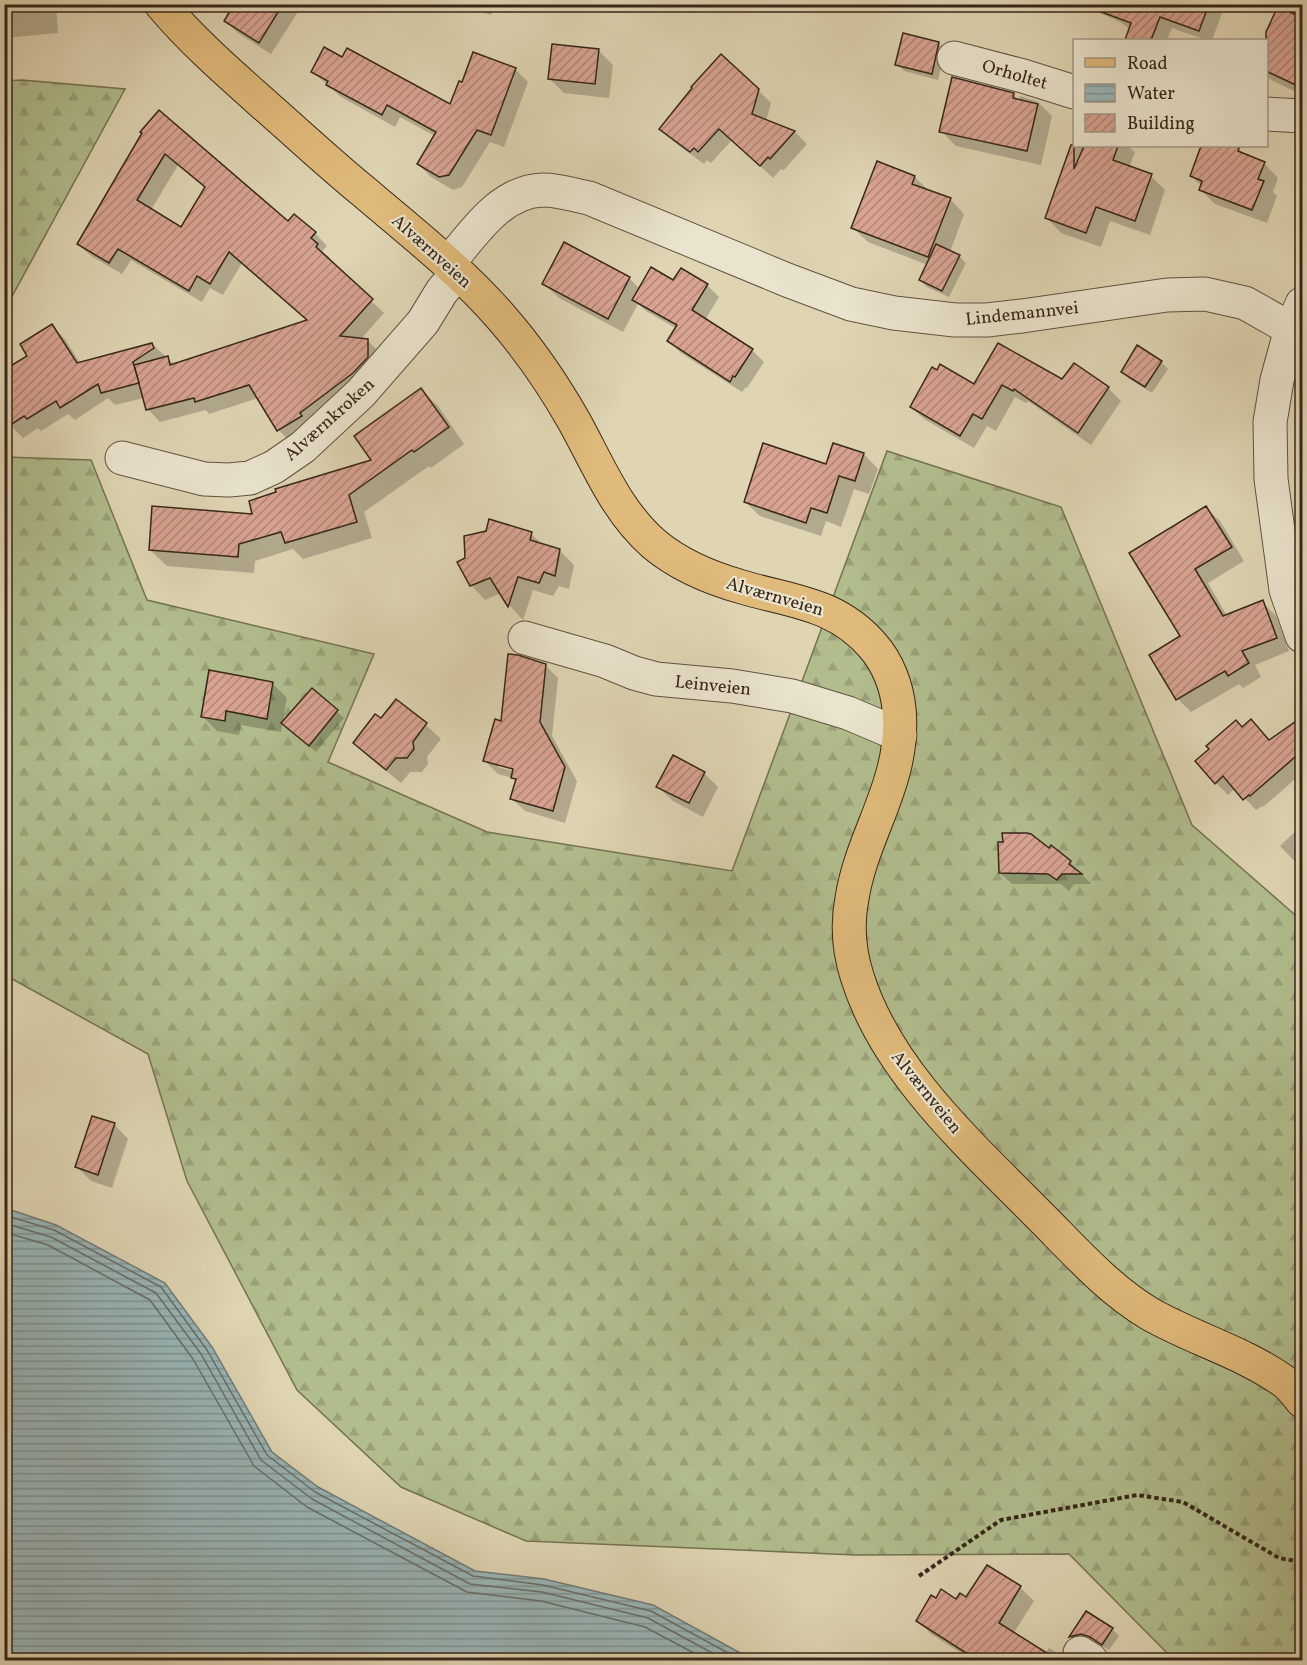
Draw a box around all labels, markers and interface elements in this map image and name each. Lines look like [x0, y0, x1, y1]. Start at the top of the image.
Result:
legend [1073, 39, 1268, 147]
text: Road [1127, 52, 1168, 77]
street label: Orholtet [979, 54, 1050, 97]
text: Water [1127, 82, 1175, 107]
text: Building [1127, 112, 1195, 137]
street label: Alværnveien [385, 209, 477, 295]
street label: Lindemannvei [964, 296, 1080, 333]
street label: Alværnkroken [279, 373, 381, 468]
street label: Alværnveien [723, 572, 826, 623]
street label: Leinveien [673, 670, 752, 703]
street label: Alværnveien [885, 1046, 967, 1140]

